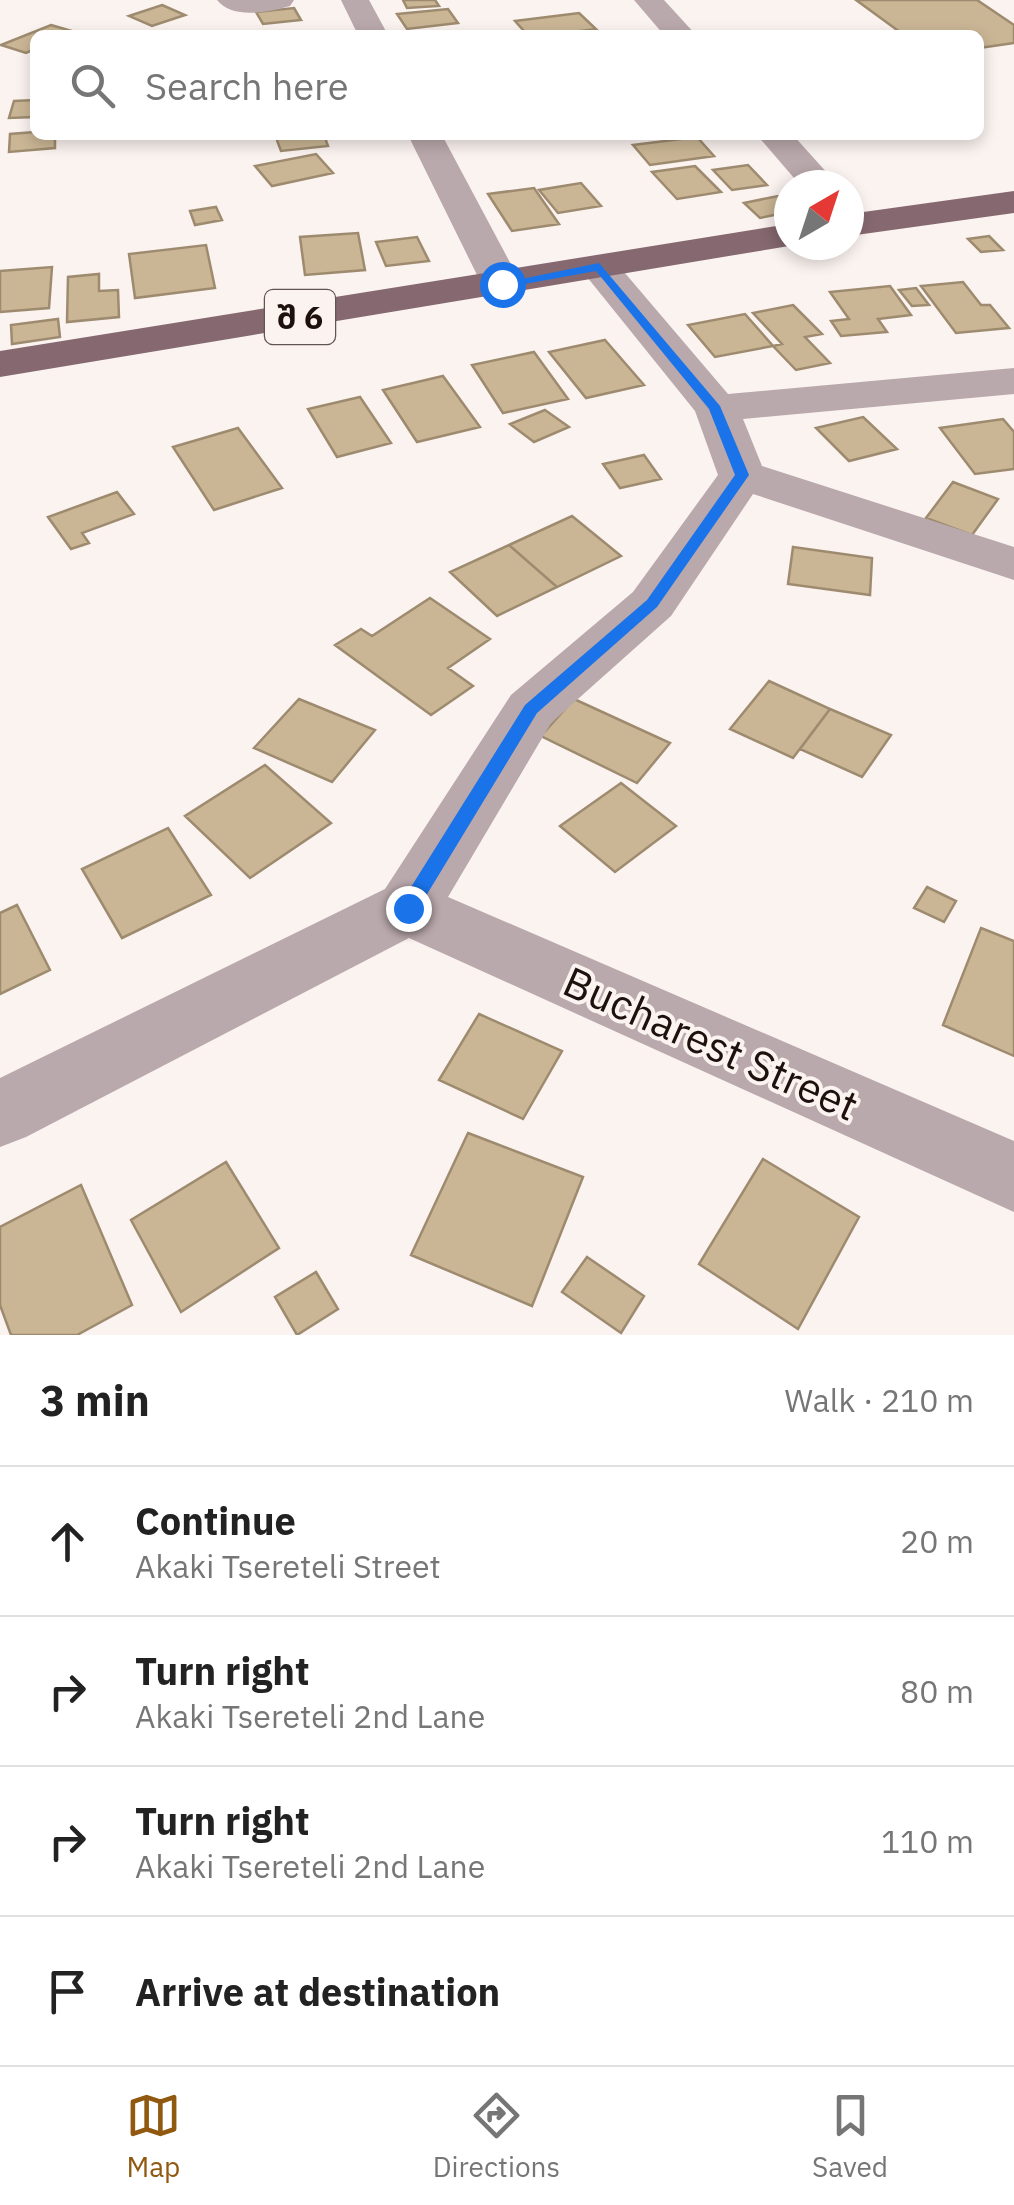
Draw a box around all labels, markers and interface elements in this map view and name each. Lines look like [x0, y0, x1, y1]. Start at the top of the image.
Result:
search box [30, 30, 984, 140]
icon: search [65, 58, 120, 113]
text: Search here [145, 61, 349, 110]
north arrow [774, 170, 864, 260]
route start [480, 262, 526, 308]
road number: შ 6 [265, 290, 335, 344]
route end [386, 886, 432, 932]
street label: Bucharest Street [555, 953, 867, 1133]
text: 3 min [40, 1373, 150, 1428]
text: Walk · 210 m [785, 1379, 974, 1421]
text: Continue [135, 1496, 296, 1545]
icon: ahead [40, 1514, 95, 1569]
text: 20 m [900, 1520, 974, 1562]
text: Akaki Tsereteli Street [135, 1545, 441, 1587]
text: Turn right [135, 1646, 310, 1695]
icon: right [40, 1664, 95, 1719]
text: 80 m [900, 1670, 974, 1712]
text: Akaki Tsereteli 2nd Lane [135, 1695, 485, 1737]
text: Turn right [135, 1796, 310, 1845]
icon: right [40, 1814, 95, 1869]
text: 110 m [881, 1820, 974, 1862]
text: Akaki Tsereteli 2nd Lane [135, 1845, 485, 1887]
icon: arrive [40, 1964, 95, 2019]
text: Arrive at destination [135, 1967, 500, 2016]
tab: Map [126, 2088, 181, 2185]
tab: Directions [433, 2088, 560, 2185]
tab: Saved [812, 2088, 888, 2185]

